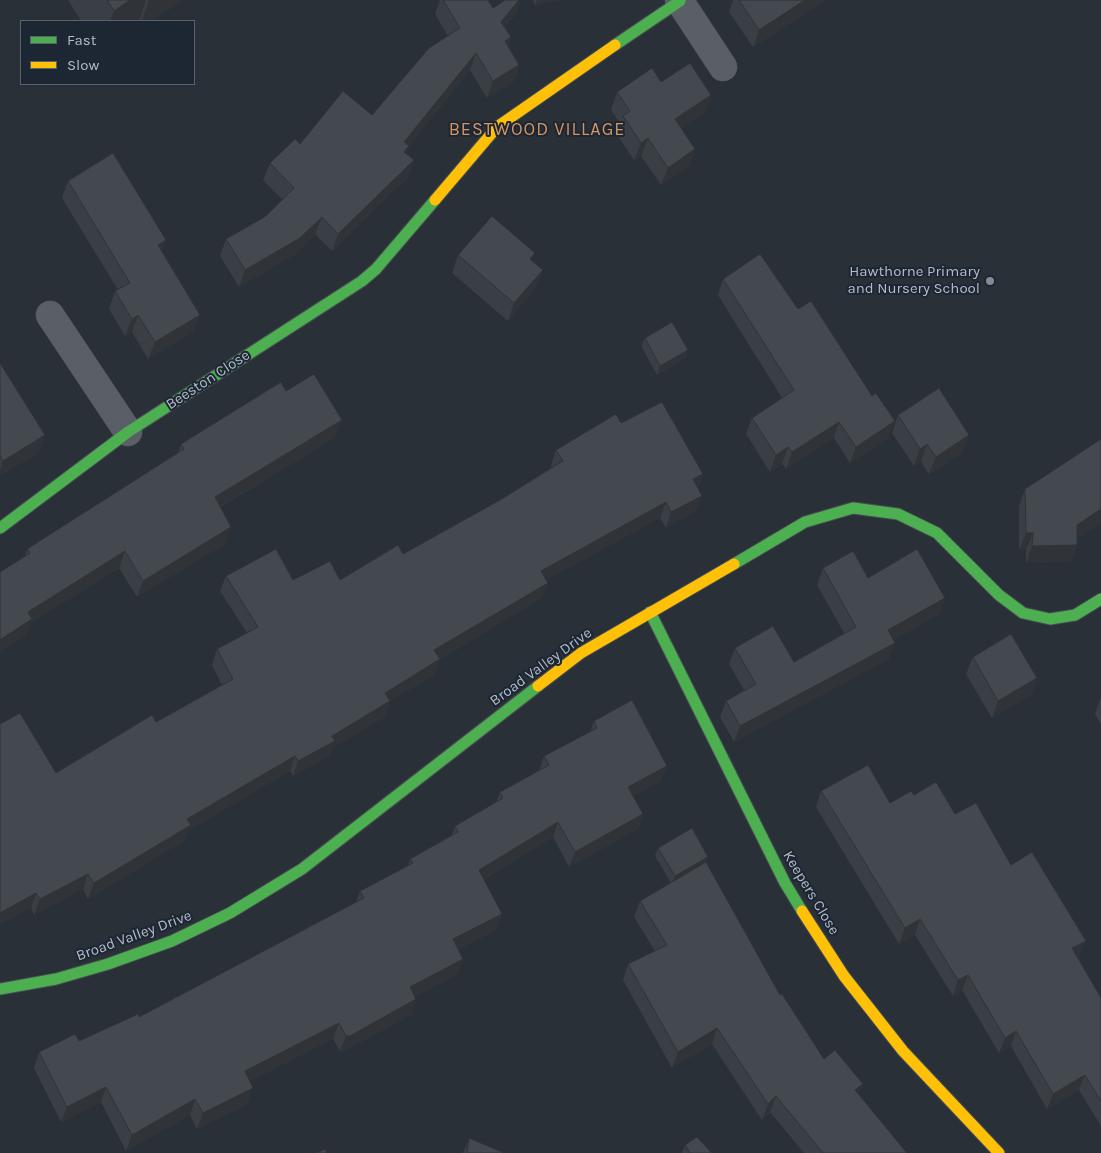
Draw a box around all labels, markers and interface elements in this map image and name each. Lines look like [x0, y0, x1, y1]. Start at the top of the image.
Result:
legend [20, 20, 195, 85]
text: Fast [67, 31, 96, 49]
text: Slow [67, 56, 99, 74]
district label: BESTWOOD VILLAGE [447, 119, 627, 141]
place label: Hawthorne Primary and Nursery School [847, 263, 980, 298]
marker: Hawthorne Primary and Nursery School [984, 275, 996, 287]
street label: Beeston Close [163, 346, 253, 414]
street label: Broad Valley Drive [487, 624, 595, 710]
street label: Keepers Close [779, 848, 843, 938]
street label: Broad Valley Drive [74, 907, 194, 965]

